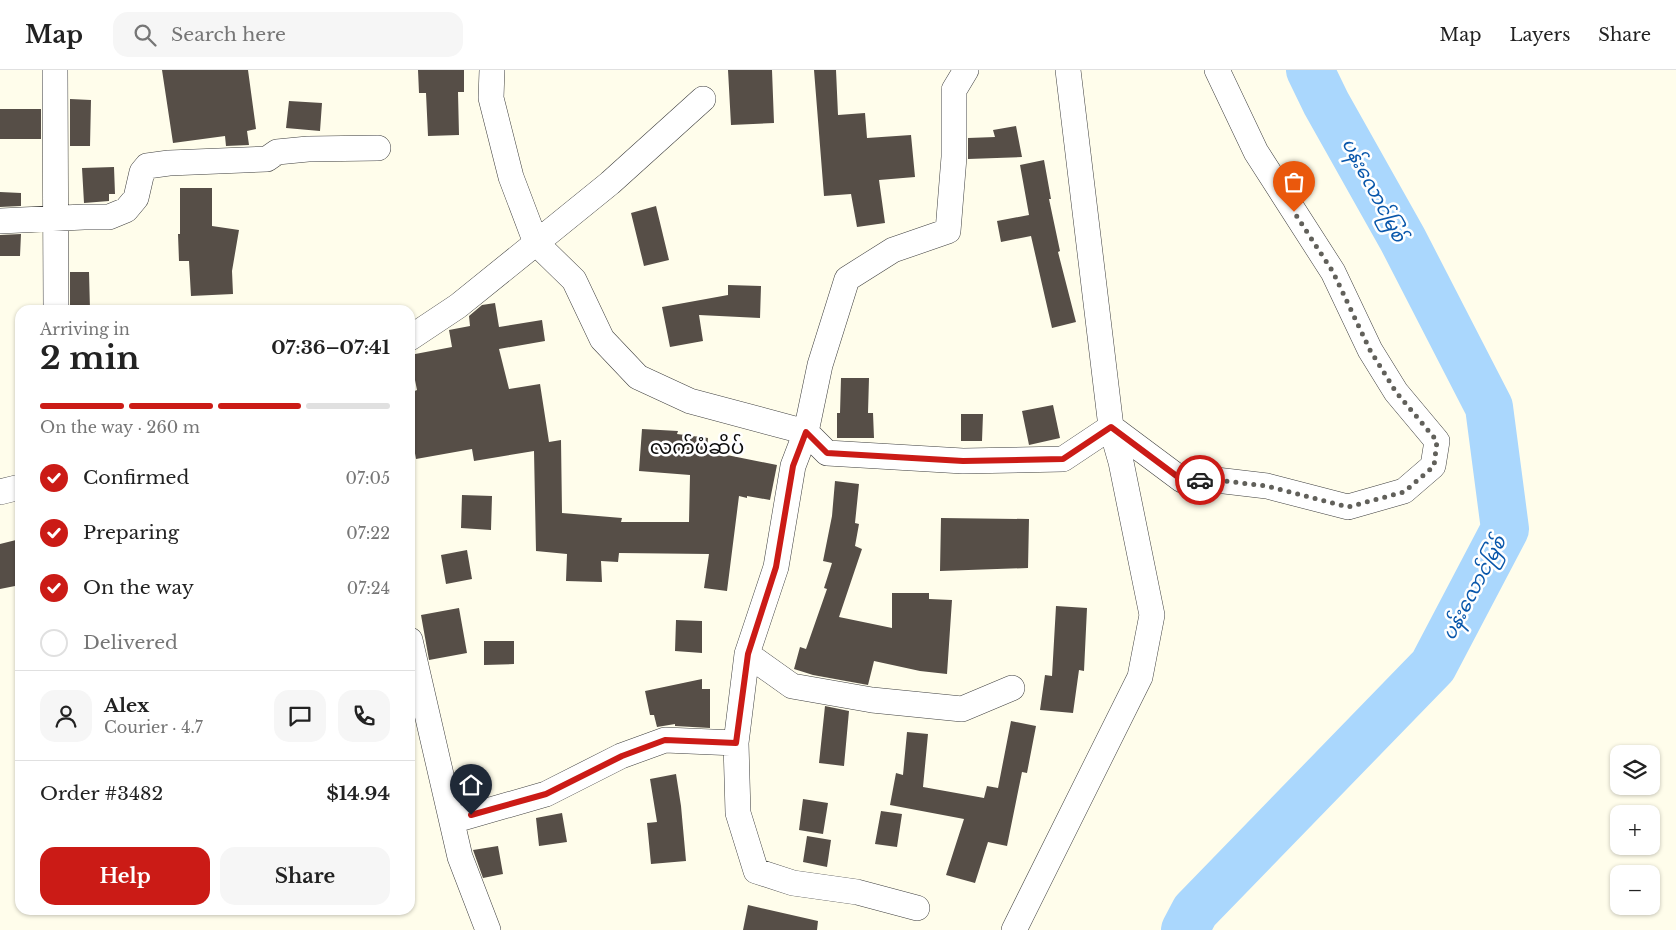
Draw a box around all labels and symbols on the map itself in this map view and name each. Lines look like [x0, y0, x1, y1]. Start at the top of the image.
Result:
water label: ပန်းလောင်မြစ် [1333, 133, 1413, 249]
pin [1273, 161, 1315, 212]
district label: လက်ပံဆိပ် [650, 433, 744, 459]
courier [1175, 455, 1225, 505]
water label: ပန်းလောင်မြစ် [1435, 530, 1515, 646]
pin [450, 764, 492, 815]

